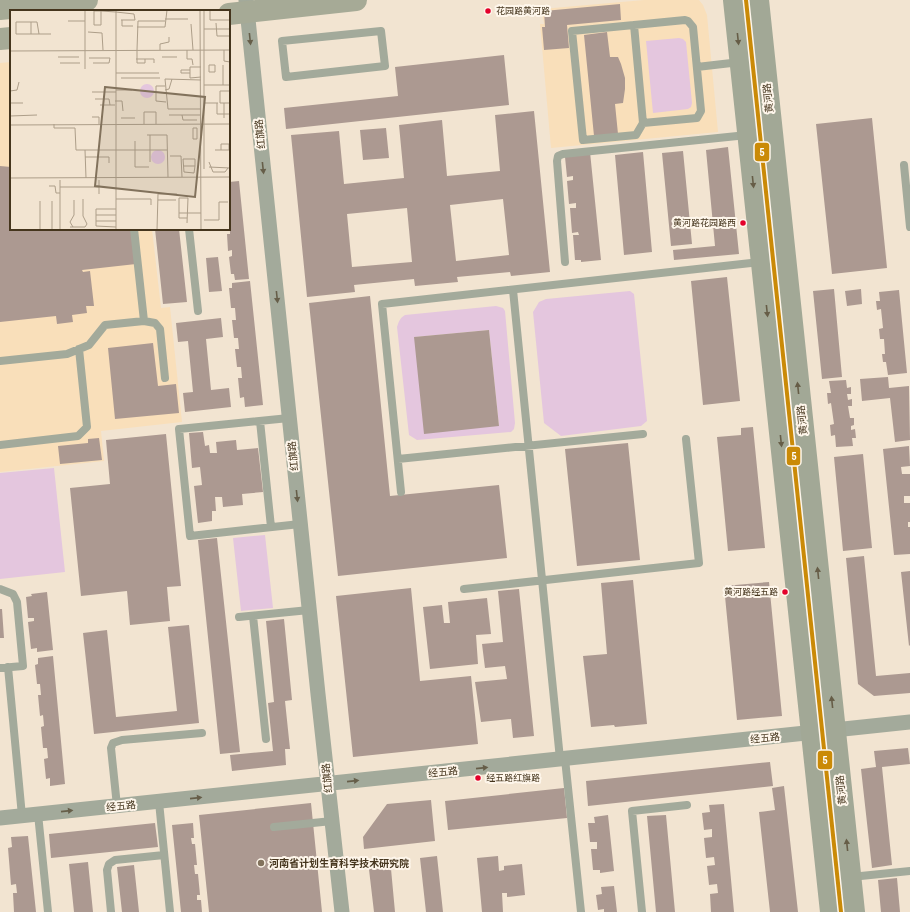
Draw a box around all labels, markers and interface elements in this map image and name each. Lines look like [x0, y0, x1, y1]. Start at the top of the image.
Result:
place label: 花园路黄河路 [496, 5, 550, 17]
marker: 花园路黄河路 [483, 6, 493, 16]
inset map [10, 10, 230, 230]
one-way arrow [247, 33, 253, 45]
one-way arrow [735, 33, 742, 45]
street label: 黄河路 [760, 82, 776, 114]
street label: 红旗路 [252, 118, 268, 150]
line badge: 5 [754, 142, 770, 162]
text: 5 [759, 145, 765, 159]
one-way arrow [260, 162, 267, 174]
one-way arrow [750, 176, 756, 188]
place label: 黄河路花园路西 [673, 217, 736, 229]
marker: 黄河路花园路西 [738, 218, 748, 228]
one-way arrow [273, 291, 280, 303]
one-way arrow [764, 305, 770, 317]
one-way arrow [795, 382, 802, 394]
street label: 黄河路 [794, 404, 810, 436]
one-way arrow [777, 435, 784, 447]
street label: 红旗路 [285, 440, 301, 472]
line badge: 5 [786, 446, 801, 466]
text: 5 [791, 449, 797, 463]
one-way arrow [294, 490, 301, 502]
one-way arrow [815, 567, 821, 579]
place label: 黄河路经五路 [724, 586, 778, 598]
marker: 黄河路经五路 [780, 587, 790, 597]
one-way arrow [829, 696, 835, 708]
street label: 经五路 [749, 730, 781, 746]
line badge: 5 [817, 750, 833, 770]
text: 5 [822, 753, 828, 767]
street label: 红旗路 [319, 762, 335, 794]
street label: 经五路 [427, 764, 459, 780]
one-way arrow [476, 764, 488, 771]
place label: 经五路红旗路 [486, 772, 540, 784]
marker: 经五路红旗路 [473, 773, 483, 783]
street label: 黄河路 [833, 774, 849, 806]
one-way arrow [347, 778, 359, 785]
one-way arrow [190, 794, 202, 801]
street label: 经五路 [105, 798, 137, 814]
one-way arrow [61, 808, 73, 814]
one-way arrow [844, 839, 851, 851]
place label: 河南省计划生育科学技术研究院 [269, 857, 409, 870]
marker: 河南省计划生育科学技术研究院 [256, 858, 266, 868]

